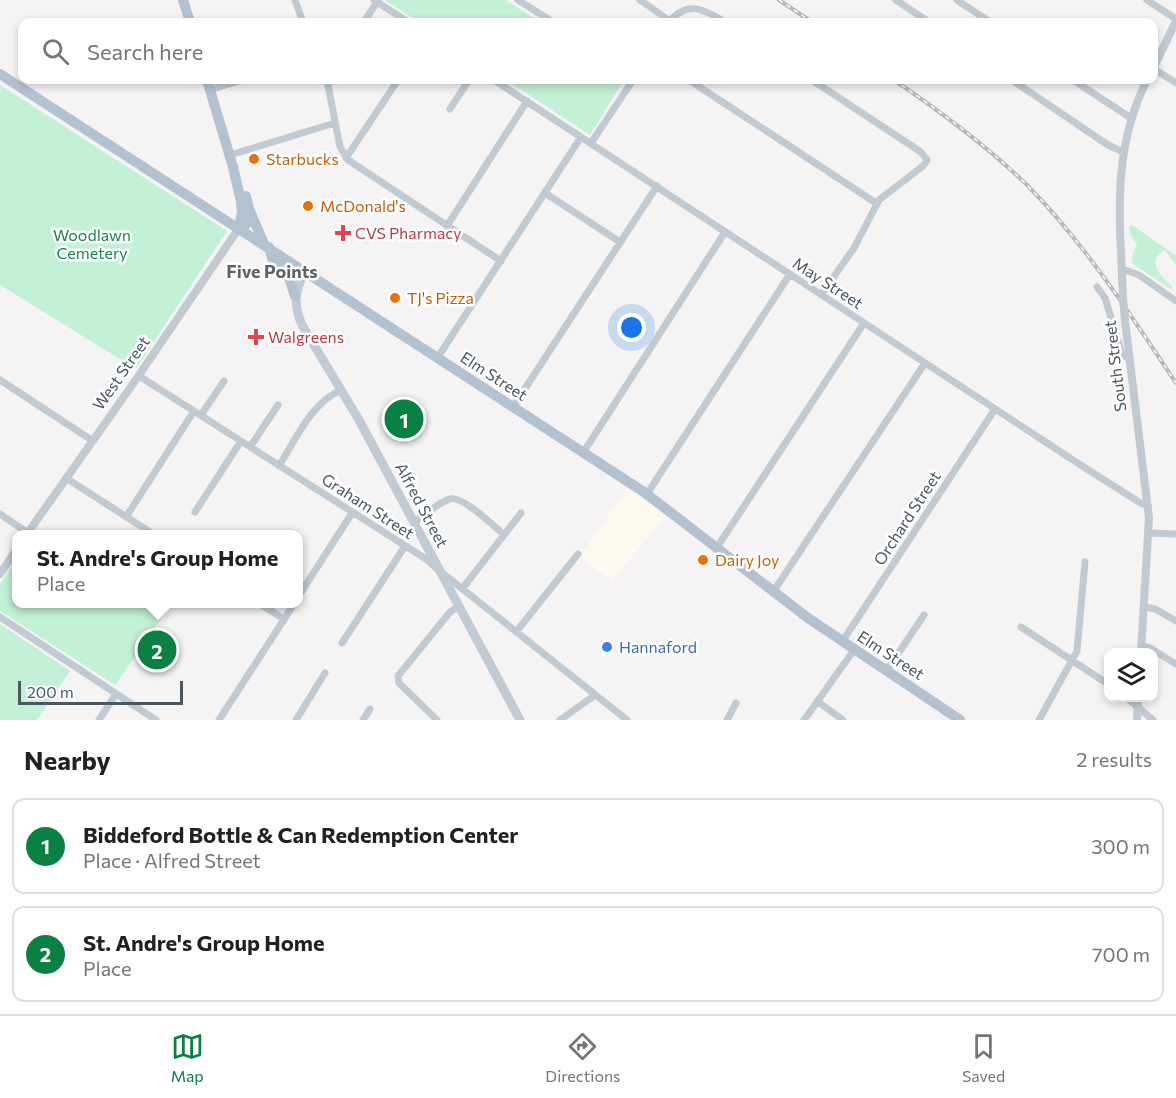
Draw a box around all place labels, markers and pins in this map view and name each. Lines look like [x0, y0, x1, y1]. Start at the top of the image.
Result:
place label: Starbucks [266, 149, 339, 168]
marker: Starbucks [247, 152, 261, 166]
place label: McDonald's [320, 196, 406, 215]
marker: McDonald's [301, 199, 315, 213]
place label: CVS Pharmacy [355, 223, 462, 242]
marker: CVS Pharmacy [336, 226, 350, 240]
place label: TJ's Pizza [407, 288, 474, 307]
marker: TJ's Pizza [388, 291, 402, 305]
place label: Walgreens [268, 327, 344, 346]
marker: Walgreens [249, 330, 263, 344]
pin: 1 [384, 396, 424, 442]
place label: Dairy Joy [715, 550, 779, 569]
marker: Dairy Joy [696, 553, 710, 567]
pin: 2 [138, 628, 176, 672]
place label: Hannaford [619, 637, 697, 656]
marker: Hannaford [600, 640, 614, 654]

